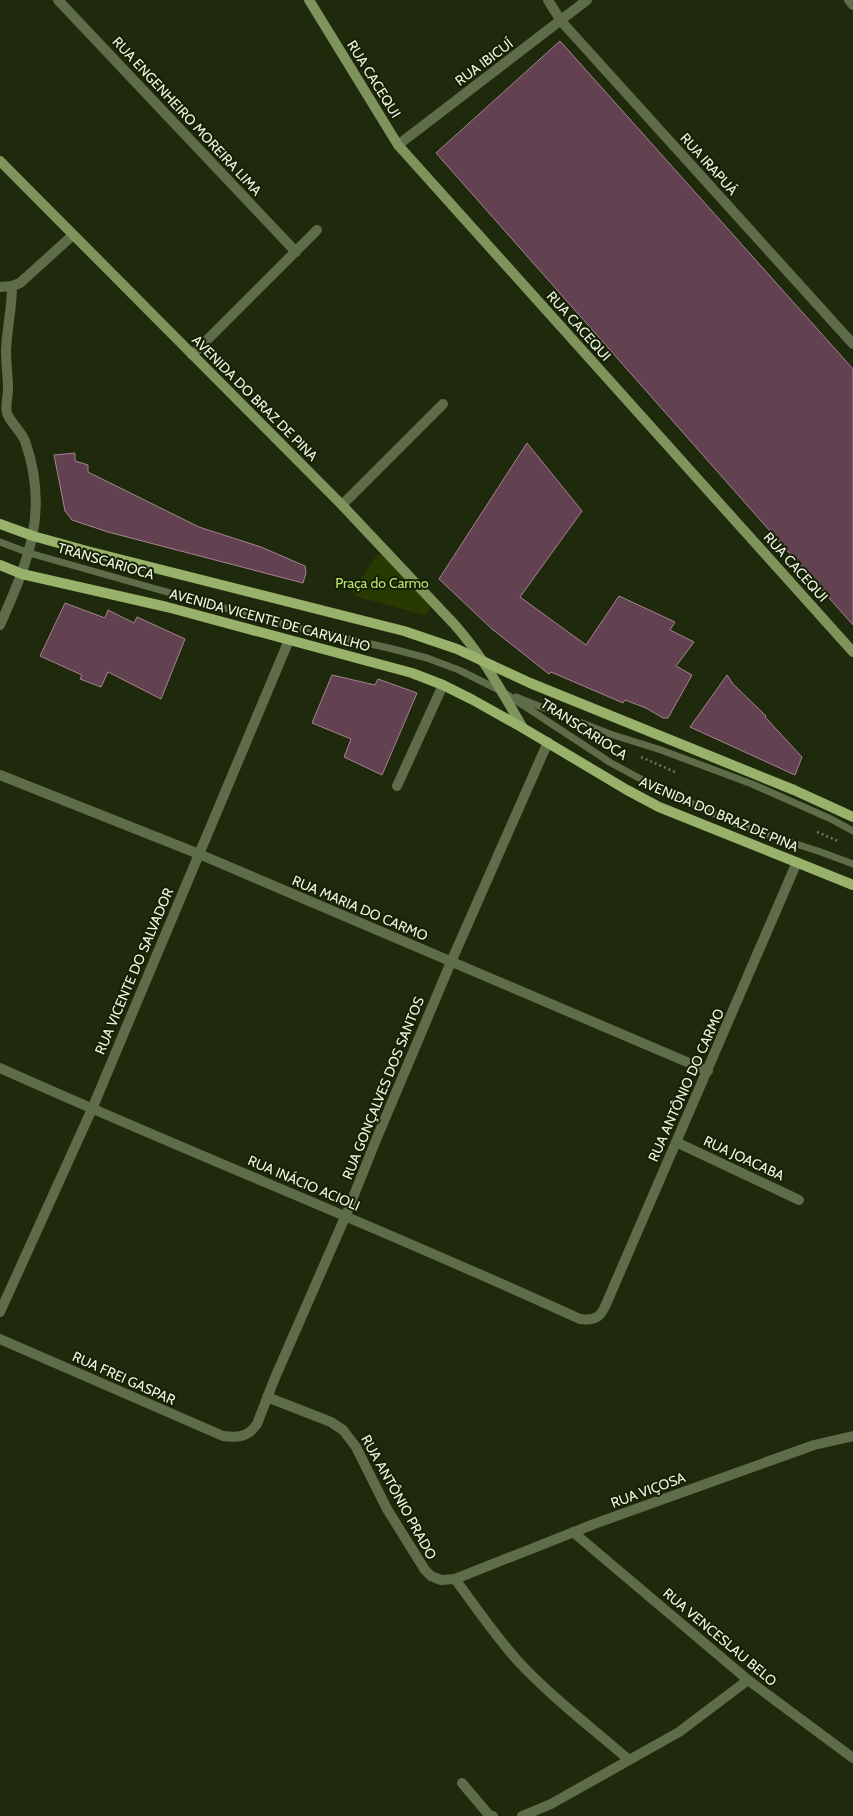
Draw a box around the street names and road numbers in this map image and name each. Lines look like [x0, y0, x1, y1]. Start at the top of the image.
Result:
street label: RUA ENGENHEIRO MOREIRA LIMA [108, 33, 266, 200]
street label: RUA IBICUÍ [451, 34, 517, 90]
street label: RUA CACEQUI [343, 37, 405, 121]
street label: RUA IRAPUÁ [676, 129, 742, 199]
street label: RUA CACEQUI [543, 287, 615, 365]
street label: AVENIDA DO BRAZ DE PINA [188, 331, 322, 465]
street label: RUA CACEQUI [760, 528, 832, 606]
street label: TRANSCARIOCA [56, 539, 157, 584]
street label: AVENIDA VICENTE DE CARVALHO [168, 585, 373, 656]
street label: TRANSCARIOCA [537, 694, 631, 764]
street label: AVENIDA DO BRAZ DE PINA [637, 772, 802, 856]
street label: RUA MARIA DO CARMO [289, 871, 431, 945]
street label: RUA VICENTE DO SALVADOR [91, 884, 178, 1057]
street label: RUA GONÇALVES DOS SANTOS [338, 994, 428, 1182]
street label: RUA ANTÔNIO DO CARMO [644, 1005, 728, 1164]
street label: RUA JOACABA [701, 1131, 788, 1185]
street label: RUA INÁCIO ACIOLI [245, 1151, 363, 1215]
street label: RUA FREI GASPAR [70, 1347, 179, 1409]
street label: RUA ANTÔNIO PRADO [357, 1431, 441, 1563]
street label: RUA VIÇOSA [608, 1468, 688, 1512]
street label: RUA VENCESLAU BELO [659, 1584, 781, 1690]

